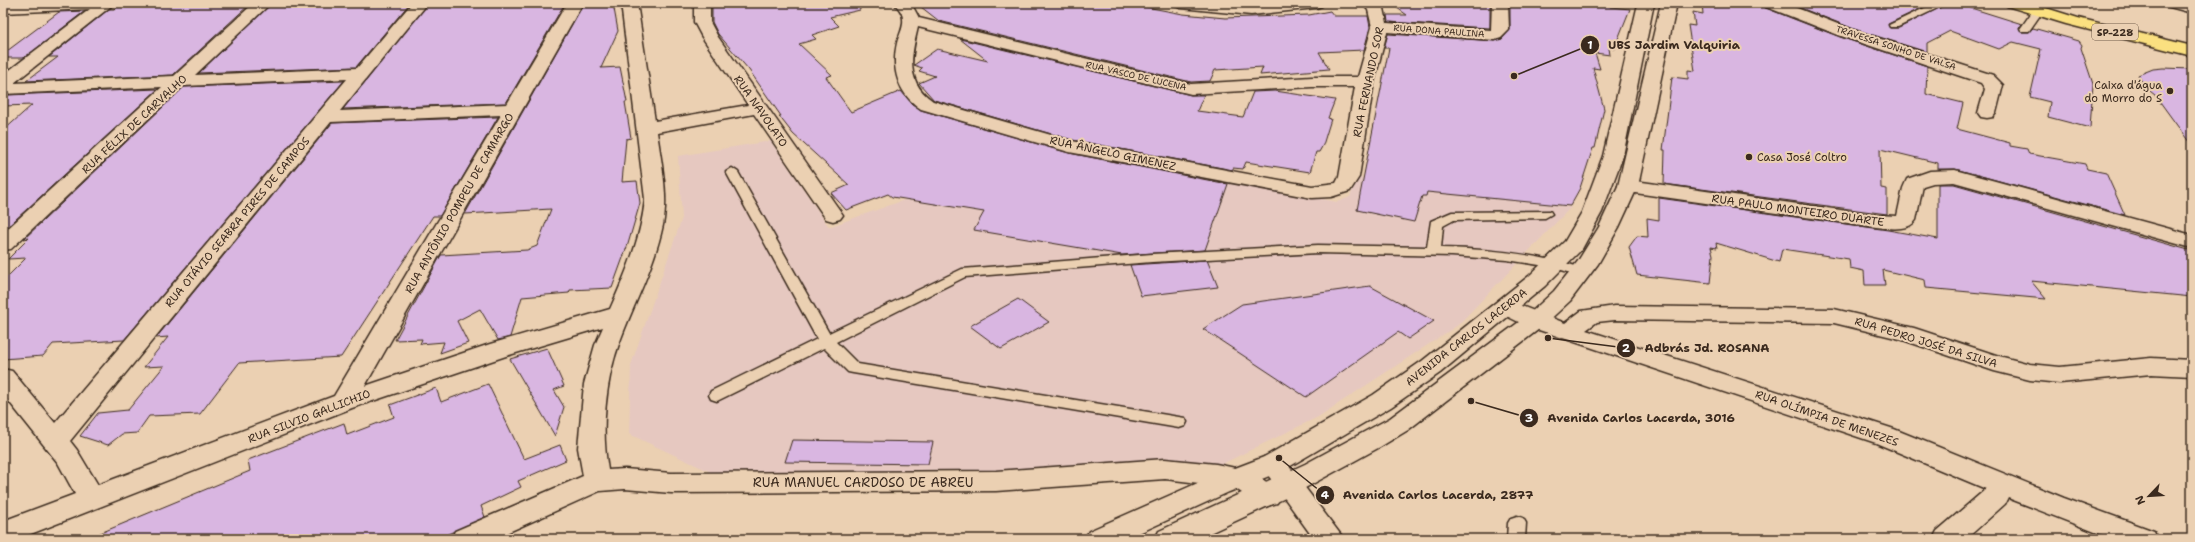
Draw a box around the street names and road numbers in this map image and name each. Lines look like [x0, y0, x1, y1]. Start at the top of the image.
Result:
street label: RUA DONA PAULINA [1393, 22, 1485, 40]
street label: TRAVESSA SONHO DE VALSA [1834, 23, 1958, 73]
road number: SP-228 [2092, 24, 2138, 40]
street label: RUA FERNANDO SOR [1349, 25, 1388, 139]
street label: RUA VASCO DE LUCENA [1084, 59, 1188, 94]
street label: RUA FÉLIX DE CARVALHO [78, 71, 190, 177]
street label: RUA NAVOLATO [730, 72, 791, 150]
street label: RUA ANTÔNIO POMPEU DE CAMARGO [401, 110, 517, 296]
street label: RUA ÂNGELO GIMENEZ [1048, 132, 1178, 174]
street label: RUA OTÁVIO SEABRA PIRES DE CAMPOS [161, 133, 313, 311]
street label: RUA PAULO MONTEIRO DUARTE [1711, 191, 1885, 230]
street label: AVENIDA CARLOS LACERDA [1402, 285, 1530, 390]
street label: RUA PEDRO JOSÉ DA SILVA [1853, 313, 1999, 371]
street label: RUA SILVIO GALLICHIO [246, 386, 373, 447]
street label: RUA OLÍMPIA DE MENEZES [1753, 386, 1901, 450]
street label: RUA MANUEL CARDOSO DE ABREU [753, 474, 973, 491]

